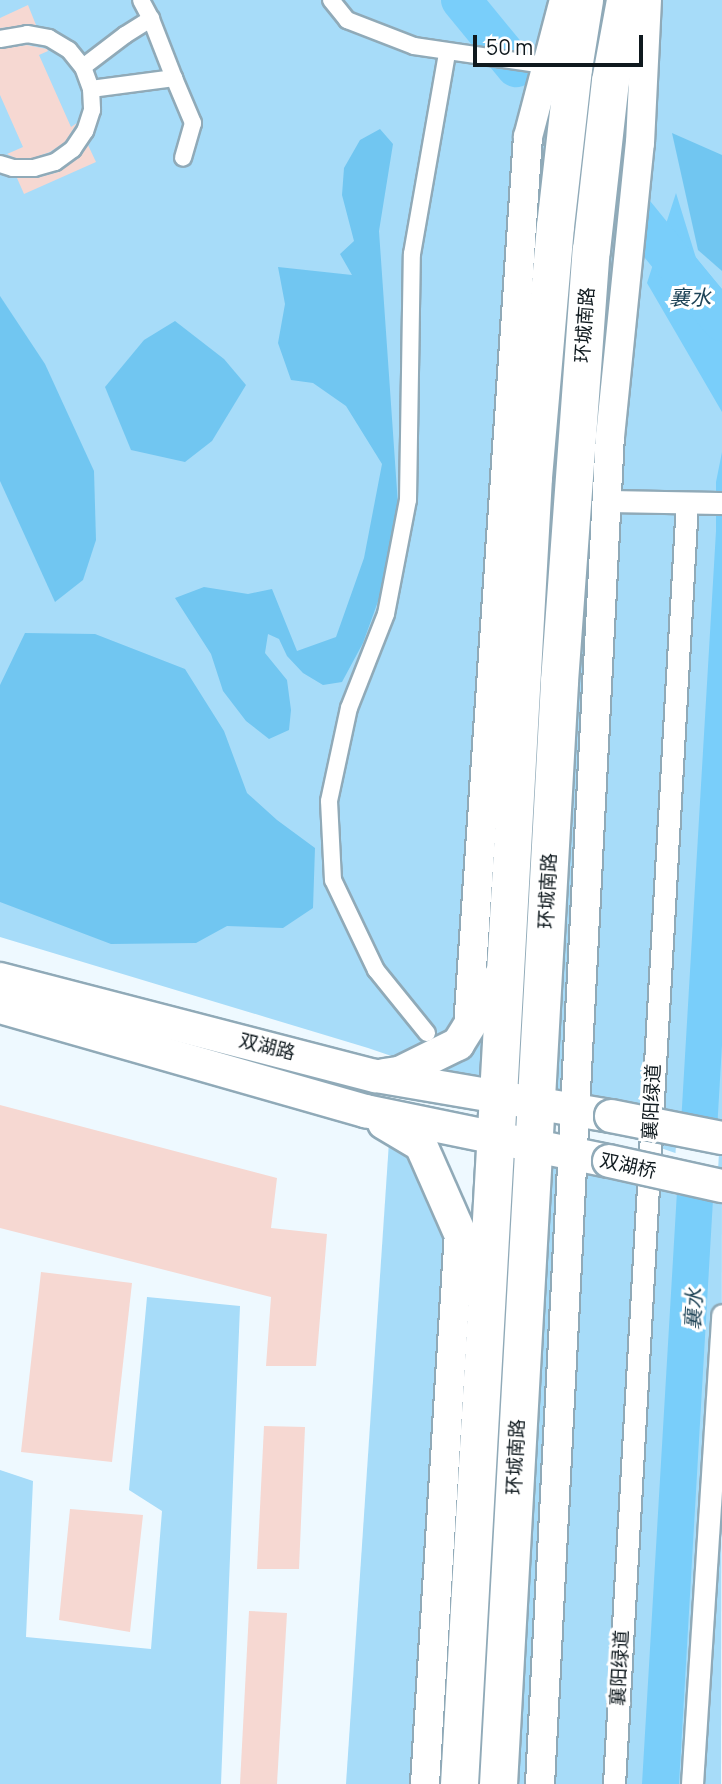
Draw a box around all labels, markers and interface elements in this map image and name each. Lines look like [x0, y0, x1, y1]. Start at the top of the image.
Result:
scale bar [477, 21, 647, 65]
text: 50 m [486, 33, 533, 61]
water label: 襄水 [669, 284, 711, 310]
street label: 环城南路 [571, 286, 599, 364]
street label: 环城南路 [535, 852, 561, 930]
street label: 双湖路 [237, 1029, 297, 1065]
street label: 襄阳绿道 [639, 1063, 665, 1141]
street label: 双湖桥 [598, 1149, 658, 1183]
water label: 襄水 [679, 1287, 707, 1331]
street label: 环城南路 [503, 1418, 529, 1496]
street label: 襄阳绿道 [607, 1629, 633, 1707]

